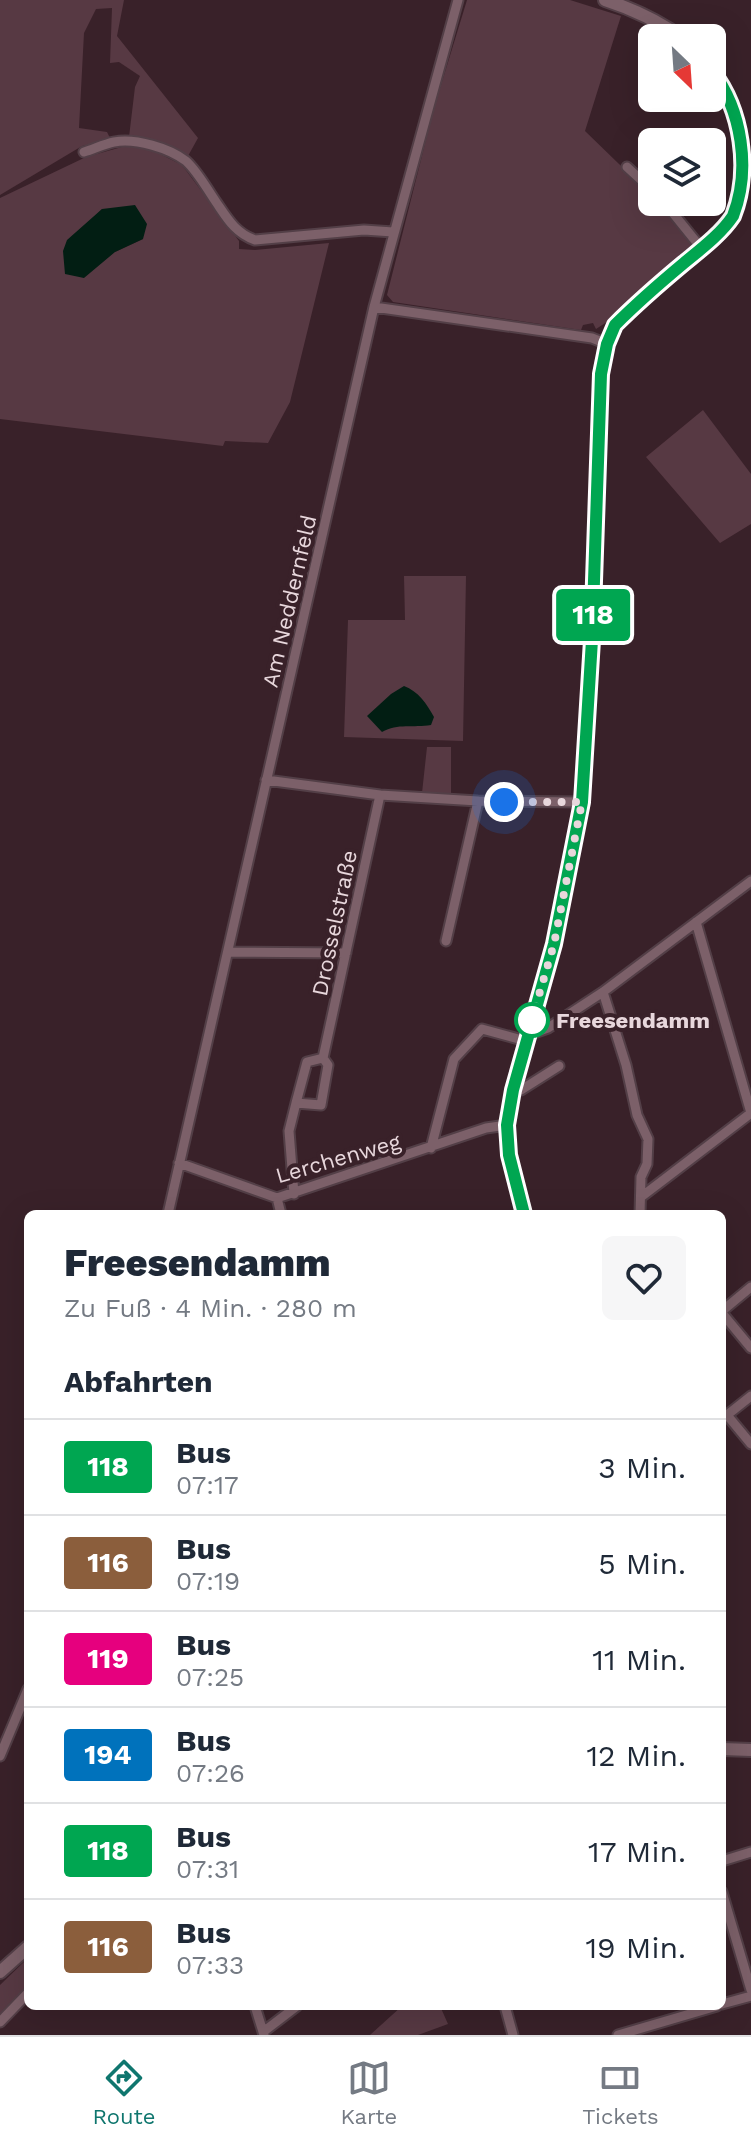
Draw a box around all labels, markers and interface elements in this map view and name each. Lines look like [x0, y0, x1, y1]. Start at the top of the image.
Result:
north arrow [638, 24, 726, 112]
map controls [638, 24, 726, 216]
button: layers [638, 128, 726, 216]
street label: Am Neddernfeld [258, 513, 321, 690]
line badge: 118 [547, 589, 639, 641]
text: 118 [572, 598, 614, 631]
your location [484, 782, 524, 822]
street label: Drosselstraße [307, 848, 362, 998]
marker: Freesendamm [515, 1003, 549, 1037]
place label: Freesendamm [556, 1008, 710, 1033]
street label: Lerchenweg [273, 1129, 404, 1188]
button: heart [602, 1236, 686, 1320]
text: Freesendamm [64, 1241, 331, 1285]
text: Zu Fuß · 4 Min. · 280 m [64, 1293, 357, 1323]
text: Abfahrten [64, 1364, 213, 1399]
text: Bus [176, 1435, 231, 1470]
text: 118 [87, 1450, 129, 1483]
text: 3 Min. [598, 1450, 686, 1485]
text: 07:17 [176, 1470, 239, 1500]
text: Bus [176, 1531, 231, 1566]
text: 116 [87, 1546, 129, 1579]
text: 5 Min. [598, 1546, 686, 1581]
text: 07:19 [176, 1566, 240, 1596]
text: Bus [176, 1627, 231, 1662]
text: 119 [87, 1642, 129, 1675]
text: 11 Min. [592, 1642, 686, 1677]
text: 07:25 [176, 1662, 244, 1692]
text: Bus [176, 1723, 231, 1758]
text: 194 [84, 1738, 132, 1771]
text: 12 Min. [586, 1738, 686, 1773]
text: 07:26 [176, 1758, 245, 1788]
text: Bus [176, 1819, 231, 1854]
text: 118 [87, 1834, 129, 1867]
text: 17 Min. [588, 1834, 686, 1869]
text: 07:31 [176, 1854, 239, 1884]
text: Bus [176, 1915, 231, 1950]
text: 116 [87, 1930, 129, 1963]
text: 19 Min. [585, 1930, 686, 1965]
text: 07:33 [176, 1950, 244, 1980]
tab: Route [92, 2056, 155, 2129]
tab: Karte [340, 2056, 397, 2129]
tab: Tickets [582, 2056, 659, 2129]

